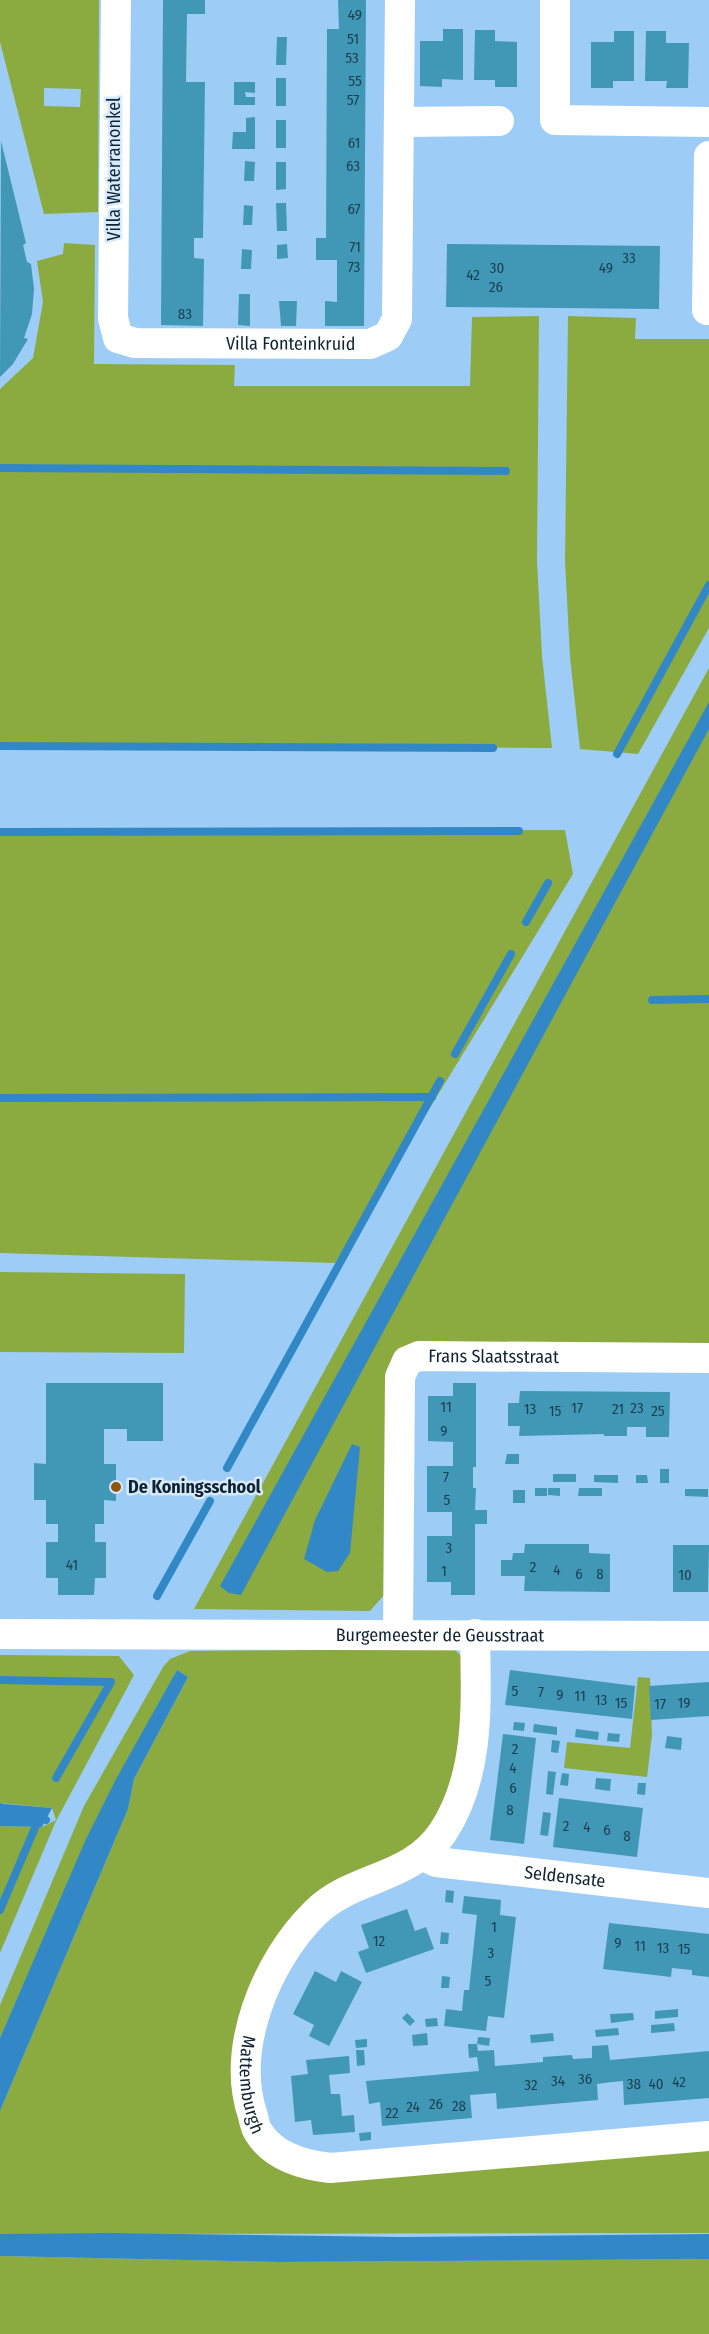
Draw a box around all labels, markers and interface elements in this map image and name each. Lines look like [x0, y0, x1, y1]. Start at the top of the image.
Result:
house number: 49 [348, 6, 362, 24]
house number: 51 [347, 30, 359, 48]
house number: 53 [345, 49, 359, 67]
house number: 55 [348, 72, 362, 90]
house number: 57 [347, 91, 359, 109]
street label: Villa Waterranonkel [103, 97, 125, 241]
house number: 61 [348, 134, 360, 152]
house number: 63 [346, 157, 360, 175]
house number: 67 [347, 200, 361, 218]
house number: 71 [349, 238, 361, 256]
house number: 33 [622, 249, 636, 267]
house number: 73 [348, 258, 361, 276]
house number: 30 [490, 259, 504, 277]
house number: 49 [599, 259, 613, 277]
house number: 42 [466, 266, 480, 284]
house number: 26 [489, 278, 503, 296]
house number: 83 [178, 305, 192, 323]
street label: Villa Fonteinkruid [226, 332, 355, 355]
street label: Frans Slaatsstraat [428, 1345, 559, 1368]
house number: 11 [440, 1398, 452, 1416]
house number: 17 [571, 1399, 583, 1417]
house number: 23 [630, 1399, 644, 1417]
house number: 13 [524, 1400, 537, 1418]
house number: 21 [612, 1400, 624, 1418]
house number: 15 [549, 1402, 561, 1420]
house number: 25 [651, 1402, 665, 1420]
house number: 9 [440, 1422, 448, 1440]
house number: 7 [443, 1468, 449, 1486]
place label: De Koningsschool [128, 1476, 261, 1498]
marker: De Koningsschool [109, 1480, 123, 1494]
house number: 5 [444, 1491, 451, 1509]
house number: 3 [446, 1539, 453, 1557]
house number: 41 [66, 1556, 78, 1574]
house number: 2 [530, 1558, 537, 1576]
house number: 4 [553, 1561, 561, 1579]
house number: 1 [441, 1562, 447, 1580]
house number: 6 [575, 1565, 583, 1583]
house number: 8 [596, 1565, 604, 1583]
house number: 10 [678, 1566, 692, 1584]
street label: Burgemeester de Geusstraat [336, 1624, 544, 1647]
house number: 5 [512, 1682, 519, 1700]
house number: 7 [538, 1683, 544, 1701]
house number: 9 [556, 1686, 564, 1704]
house number: 11 [574, 1687, 586, 1705]
house number: 13 [595, 1691, 608, 1709]
house number: 15 [615, 1694, 627, 1712]
house number: 19 [677, 1694, 691, 1712]
house number: 17 [654, 1695, 666, 1713]
house number: 2 [512, 1740, 519, 1758]
house number: 4 [509, 1759, 517, 1777]
house number: 6 [509, 1779, 517, 1797]
house number: 8 [506, 1801, 514, 1819]
house number: 2 [563, 1817, 570, 1835]
house number: 4 [583, 1818, 591, 1836]
house number: 6 [603, 1821, 611, 1839]
house number: 8 [623, 1827, 631, 1845]
street label: Seldensate [523, 1861, 607, 1892]
house number: 1 [491, 1918, 497, 1936]
house number: 12 [373, 1932, 386, 1950]
house number: 9 [614, 1934, 622, 1952]
house number: 11 [634, 1937, 646, 1955]
house number: 13 [657, 1939, 670, 1957]
house number: 15 [678, 1940, 690, 1958]
house number: 3 [488, 1944, 495, 1962]
house number: 5 [485, 1972, 492, 1990]
street label: Mattemburgh [235, 2034, 269, 2137]
house number: 36 [578, 2070, 592, 2088]
house number: 34 [551, 2072, 565, 2090]
house number: 42 [672, 2073, 686, 2091]
house number: 38 [627, 2075, 641, 2093]
house number: 40 [648, 2075, 664, 2093]
house number: 32 [524, 2076, 538, 2094]
house number: 26 [429, 2095, 443, 2113]
house number: 28 [452, 2097, 466, 2115]
house number: 24 [406, 2098, 420, 2116]
house number: 22 [385, 2104, 399, 2122]

